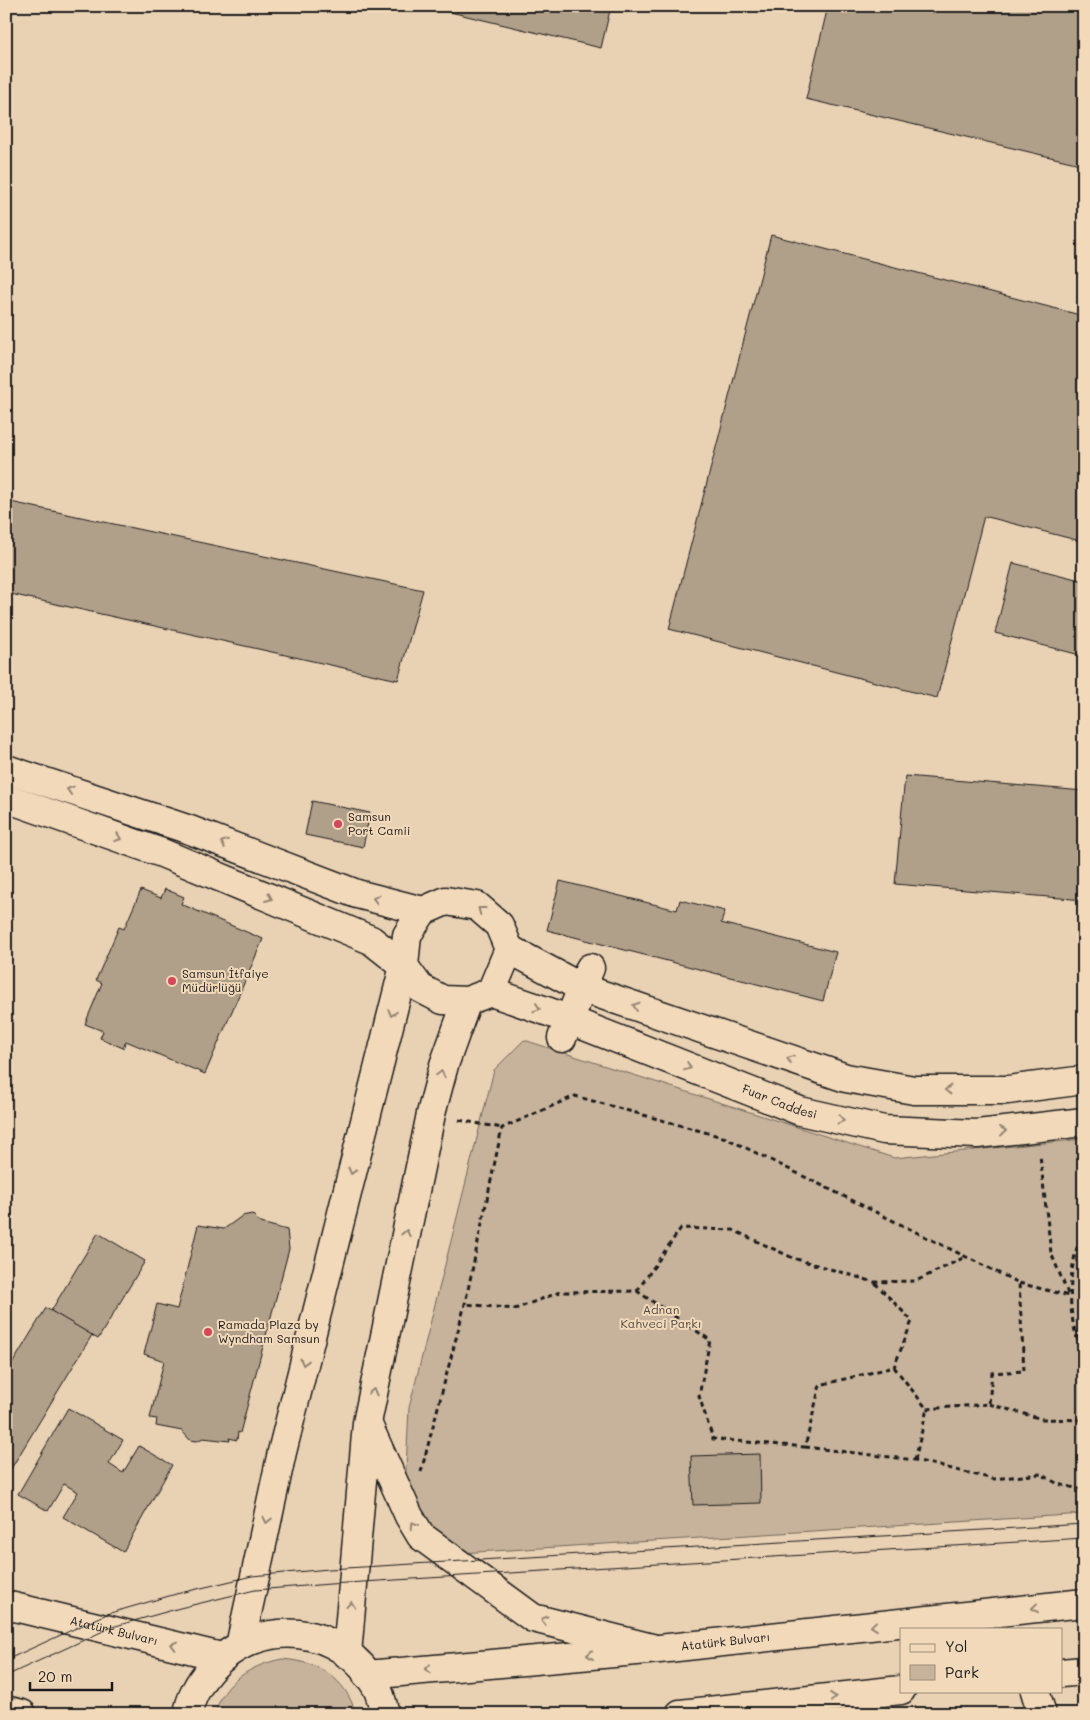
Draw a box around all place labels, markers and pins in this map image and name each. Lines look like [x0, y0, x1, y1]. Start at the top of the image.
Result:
place label: Samsun Port Camii [348, 808, 411, 838]
marker: Samsun Port Camii [332, 818, 344, 830]
place label: Samsun İtfaiye Müdürlüğü [182, 965, 269, 995]
marker: Samsun İtfaiye Müdürlüğü [166, 975, 178, 987]
place label: Ramada Plaza by Wyndham Samsun [218, 1316, 320, 1346]
marker: Ramada Plaza by Wyndham Samsun [202, 1326, 214, 1338]

